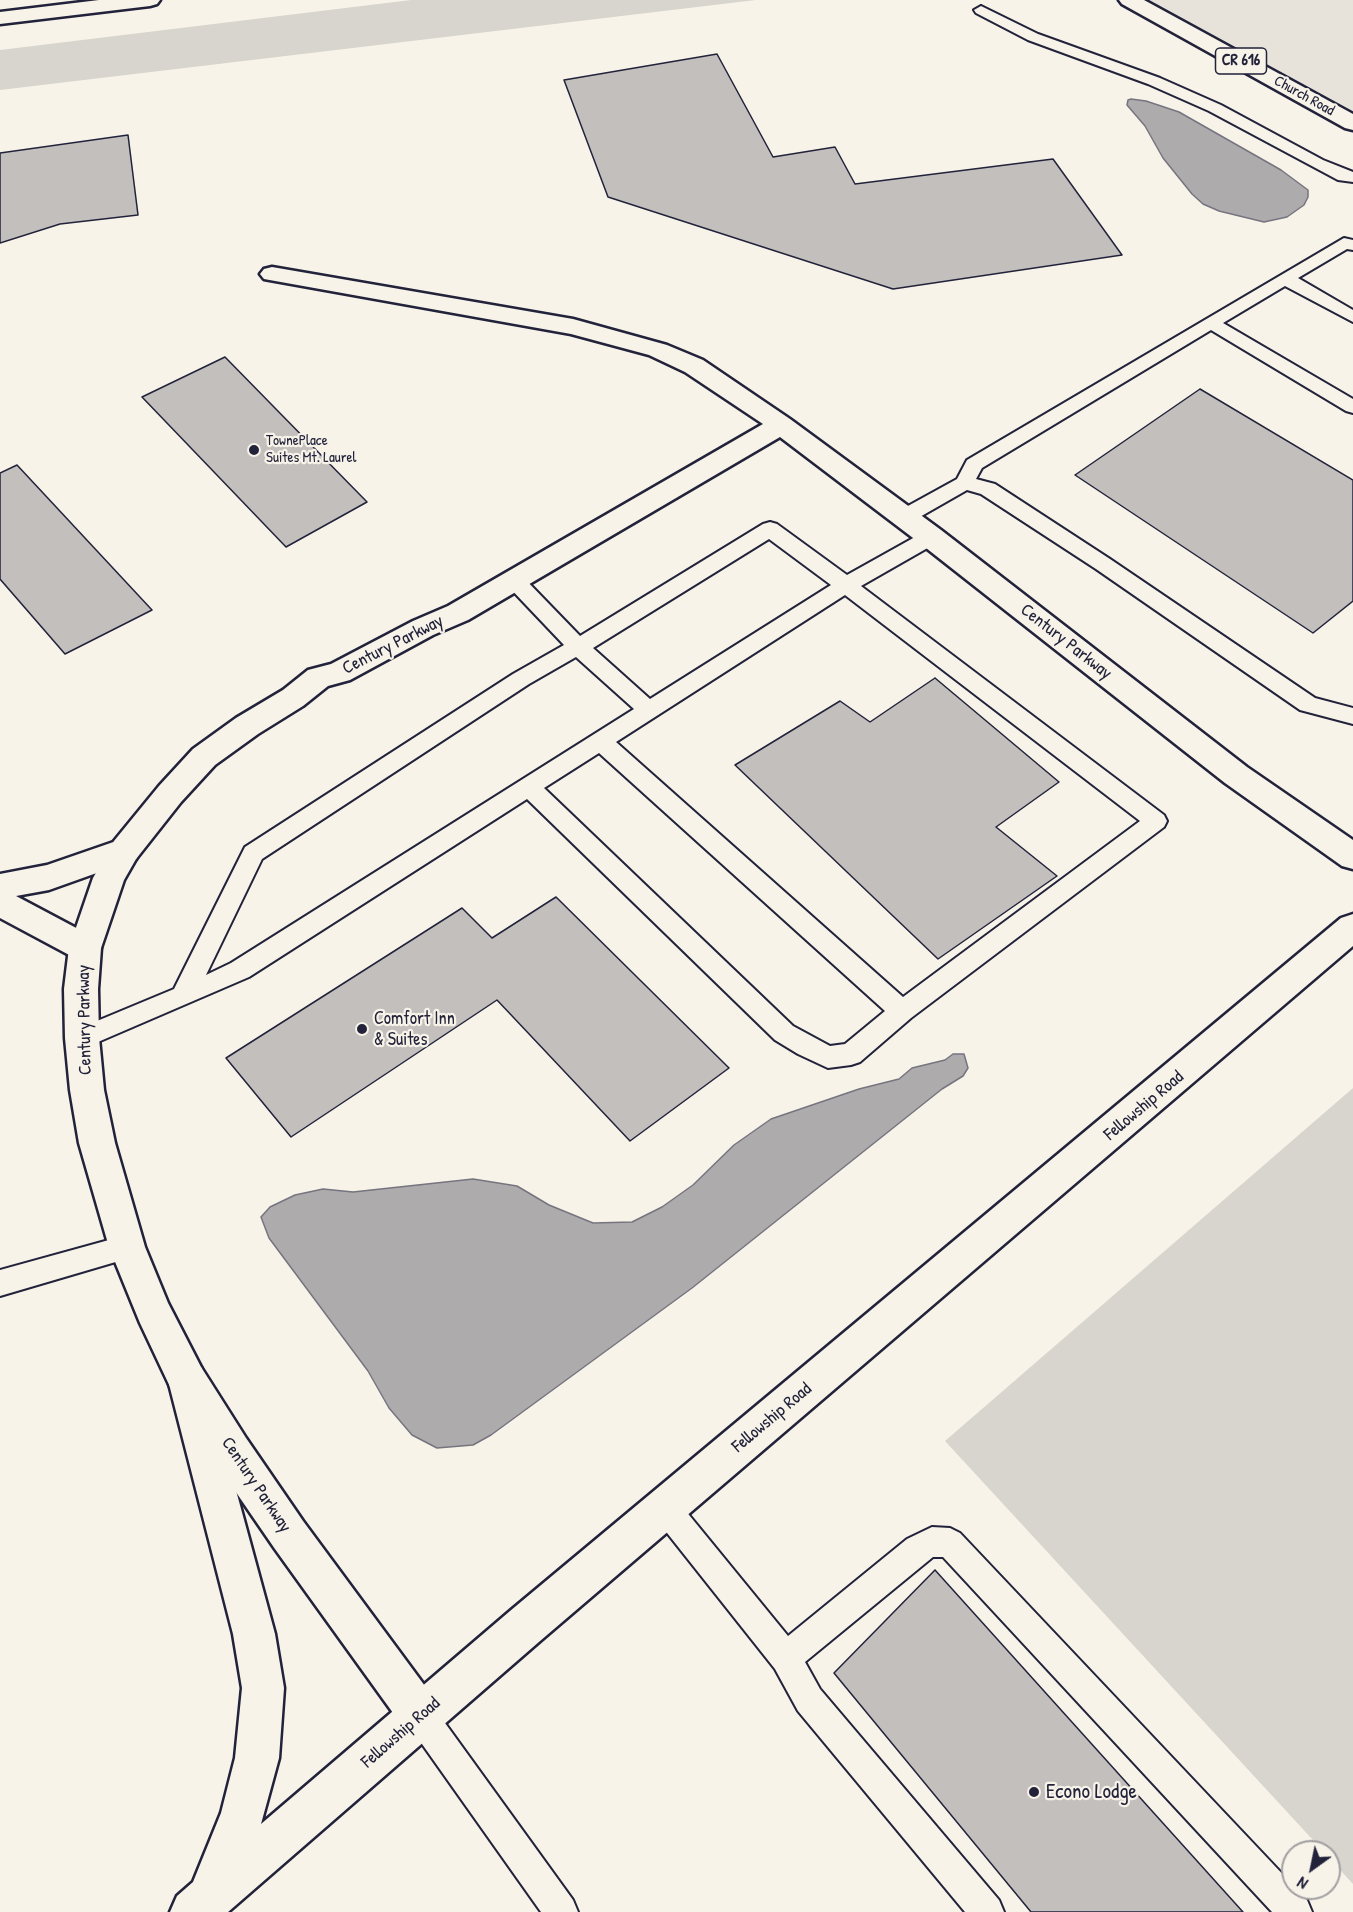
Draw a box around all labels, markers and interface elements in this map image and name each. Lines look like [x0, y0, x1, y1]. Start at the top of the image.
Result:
road number: CR 616 [1216, 48, 1266, 74]
street label: Church Road [1271, 72, 1337, 120]
place label: TownePlace Suites Mt. Laurel [266, 432, 357, 467]
marker: TownePlace Suites Mt. Laurel [247, 443, 261, 457]
street label: Century Parkway [1016, 600, 1116, 684]
street label: Century Parkway [339, 610, 447, 680]
street label: Century Parkway [73, 965, 97, 1075]
place label: Comfort Inn & Suites [374, 1008, 455, 1050]
marker: Comfort Inn & Suites [355, 1022, 369, 1036]
street label: Fellowship Road [1100, 1067, 1188, 1145]
street label: Fellowship Road [728, 1379, 816, 1457]
street label: Century Parkway [216, 1433, 296, 1537]
street label: Fellowship Road [357, 1693, 445, 1773]
place label: Econo Lodge [1046, 1779, 1137, 1805]
marker: Econo Lodge [1027, 1785, 1041, 1799]
north arrow [1281, 1840, 1341, 1900]
text: N [1293, 1872, 1312, 1895]

